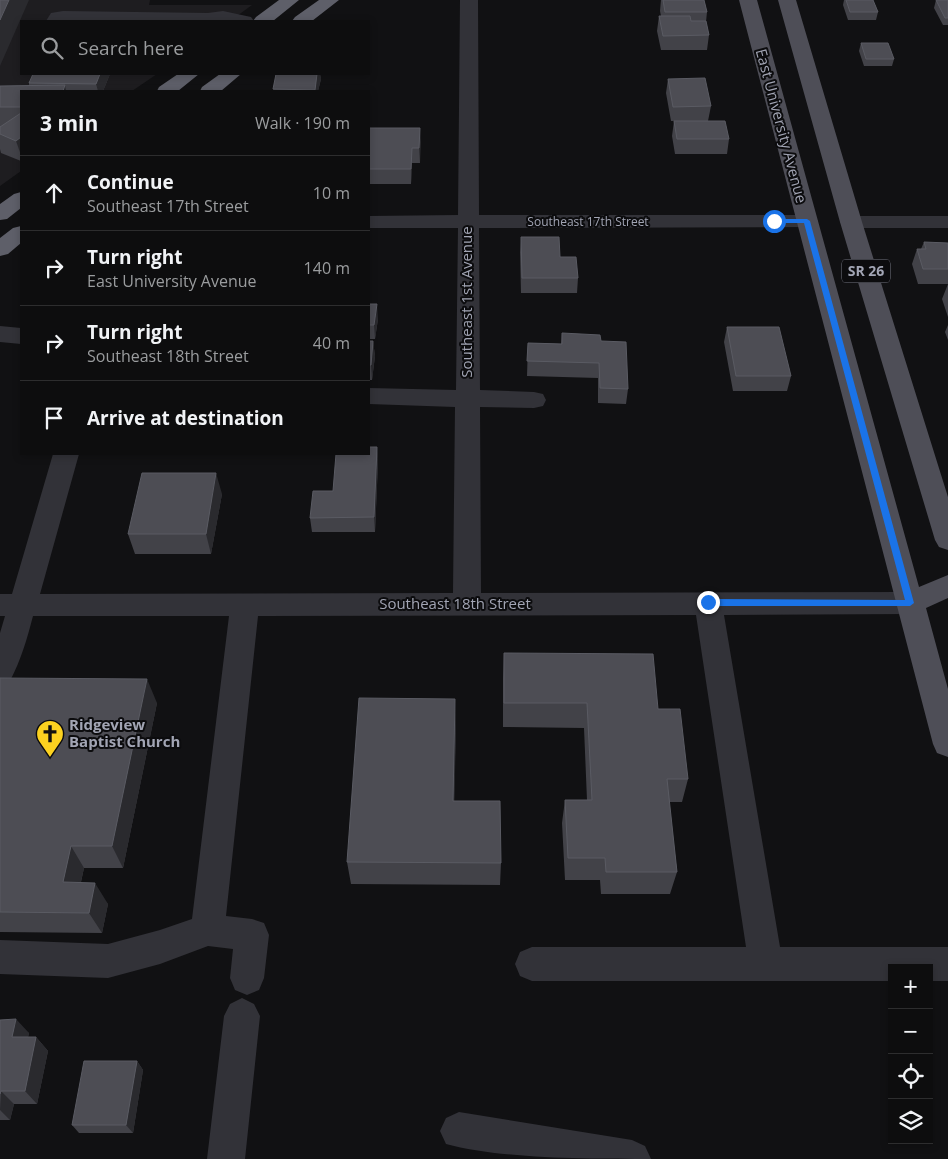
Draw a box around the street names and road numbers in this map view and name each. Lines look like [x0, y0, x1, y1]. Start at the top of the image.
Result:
street label: East University Avenue [752, 46, 812, 205]
street label: Southeast 17th Street [527, 213, 649, 230]
street label: Southeast 1st Avenue [456, 226, 476, 378]
road number: SR 26 [842, 260, 890, 282]
street label: Southeast 18th Street [379, 593, 531, 613]

